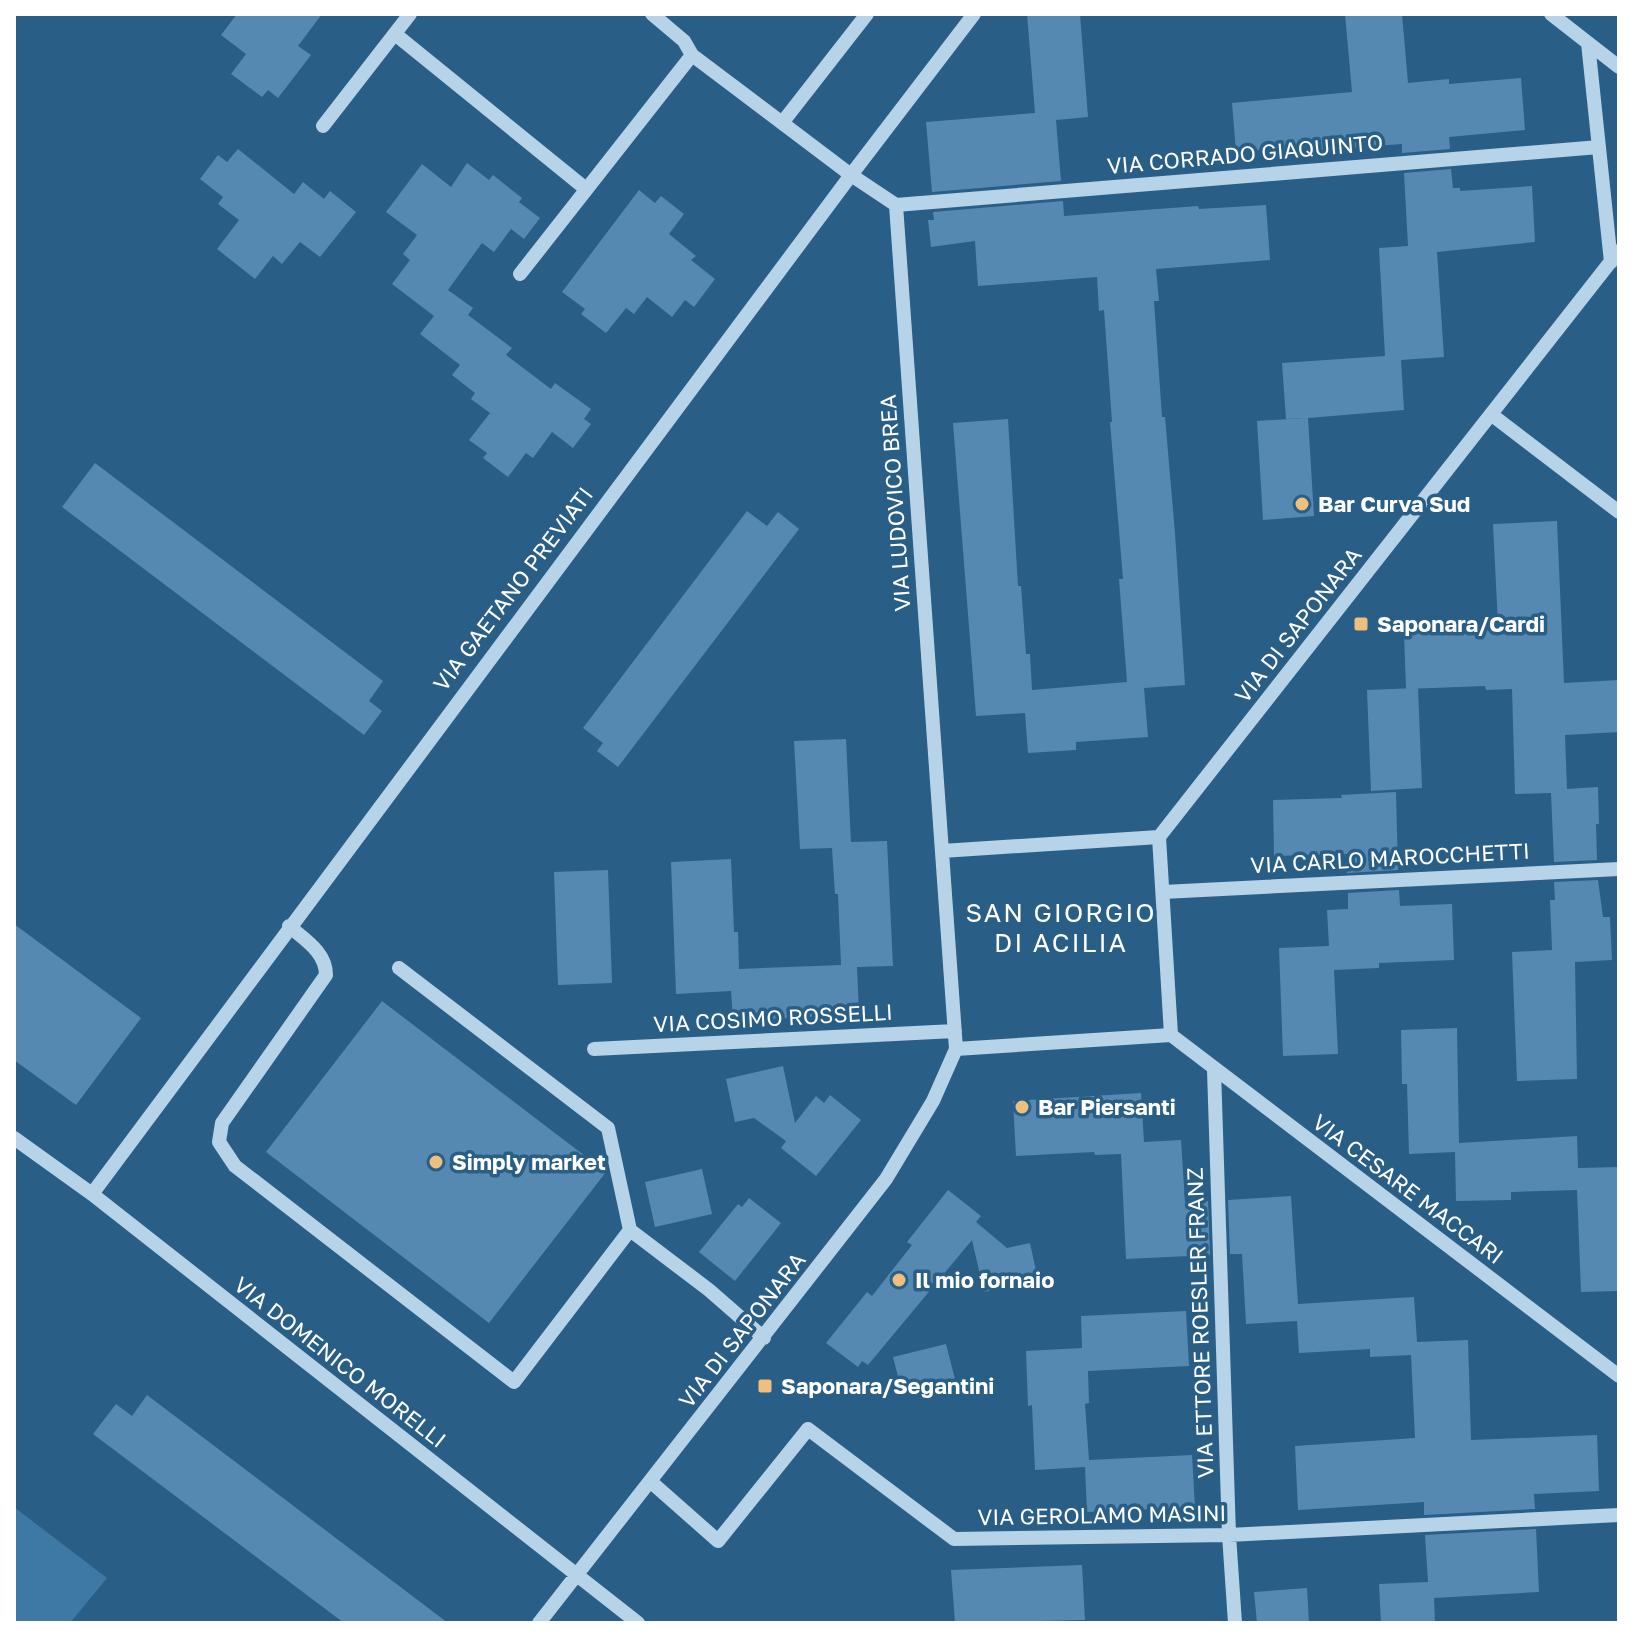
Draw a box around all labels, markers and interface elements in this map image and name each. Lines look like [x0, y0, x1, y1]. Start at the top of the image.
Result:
street label: VIA CORRADO GIAQUINTO [1106, 128, 1384, 179]
street label: VIA LUDOVICO BREA [873, 393, 916, 612]
street label: VIA GAETANO PREVIATI [427, 481, 598, 696]
place label: Bar Curva Sud [1318, 490, 1470, 517]
marker: Bar Curva Sud [1293, 495, 1311, 513]
street label: VIA DI SAPONARA [1228, 541, 1367, 708]
place label: Saponara/Cardi [1377, 610, 1545, 637]
marker: Saponara/Cardi [1352, 615, 1370, 633]
street label: VIA CARLO MAROCCHETTI [1250, 837, 1530, 878]
district label: SAN GIORGIO DI ACILIA [965, 897, 1157, 958]
street label: VIA COSIMO ROSSELLI [653, 998, 893, 1037]
place label: Bar Piersanti [1038, 1093, 1176, 1120]
marker: Bar Piersanti [1013, 1098, 1031, 1116]
street label: VIA CESARE MACCARI [1308, 1108, 1509, 1269]
place label: Simply market [452, 1148, 606, 1175]
marker: Simply market [427, 1153, 445, 1171]
street label: VIA ETTORE ROESLER FRANZ [1181, 1167, 1218, 1479]
street label: VIA DI SAPONARA [672, 1246, 811, 1413]
place label: Il mio fornaio [915, 1266, 1054, 1293]
street label: VIA DOMENICO MORELLI [229, 1270, 452, 1453]
marker: Il mio fornaio [890, 1271, 908, 1289]
place label: Saponara/Segantini [781, 1372, 994, 1399]
marker: Saponara/Segantini [756, 1377, 774, 1395]
street label: VIA GEROLAMO MASINI [977, 1499, 1227, 1530]

